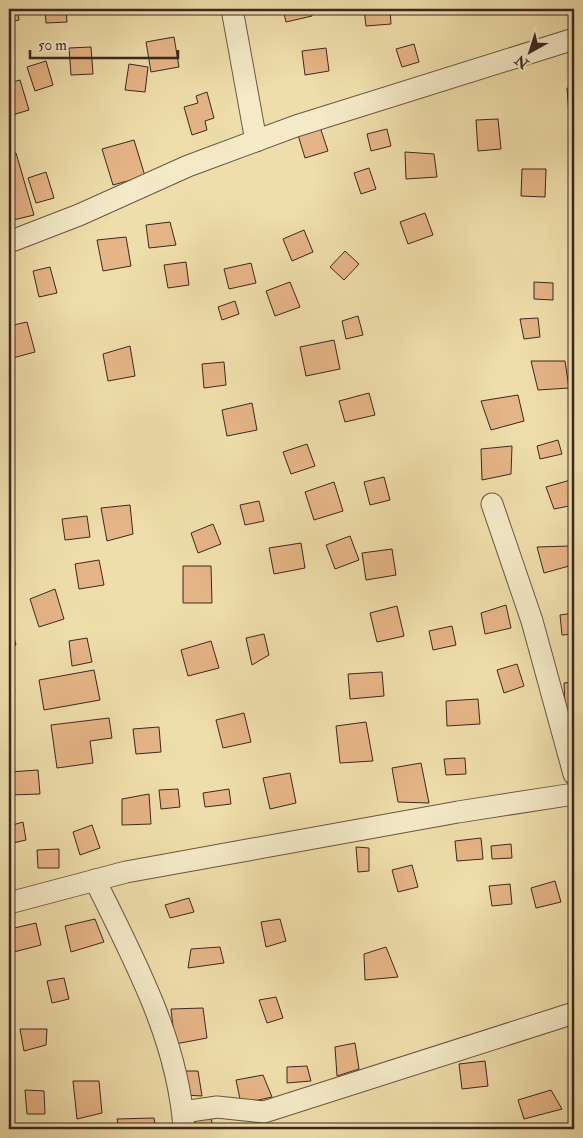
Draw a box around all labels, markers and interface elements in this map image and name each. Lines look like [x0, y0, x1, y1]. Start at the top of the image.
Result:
scale bar [30, 28, 178, 60]
north arrow [506, 28, 556, 78]
text: 50 m [38, 36, 67, 55]
text: N [512, 51, 533, 73]

